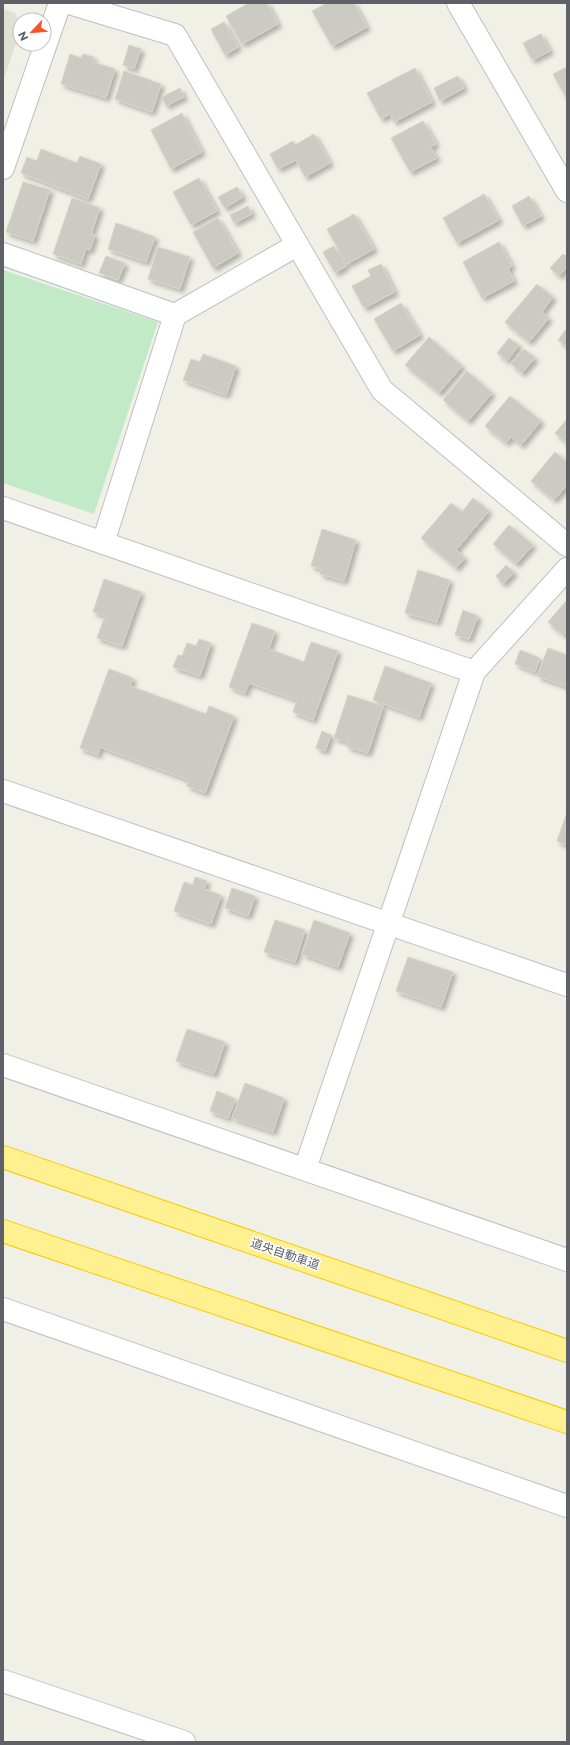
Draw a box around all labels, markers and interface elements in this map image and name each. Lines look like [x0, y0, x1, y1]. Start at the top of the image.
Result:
north arrow [12, 12, 52, 52]
text: N [15, 29, 31, 43]
street label: 道央自動車道 [249, 1235, 322, 1272]

